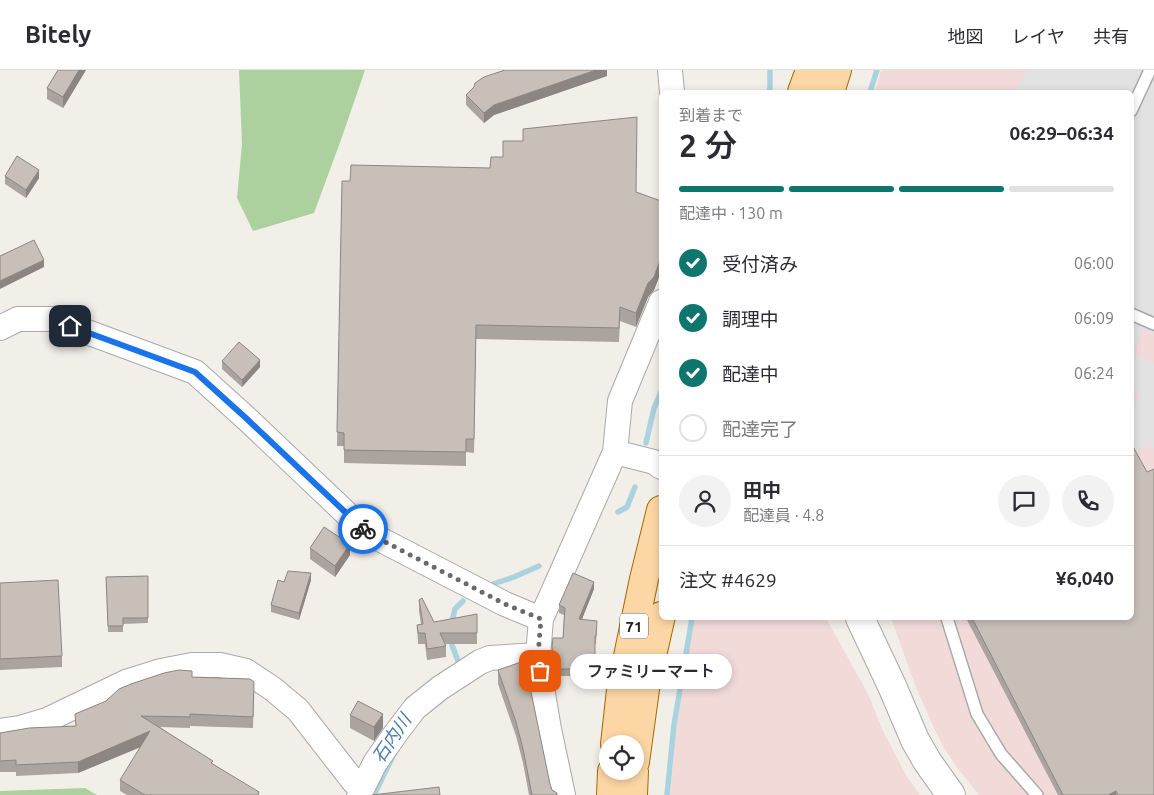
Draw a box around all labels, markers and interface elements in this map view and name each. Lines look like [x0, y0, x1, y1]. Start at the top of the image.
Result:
text: Bitely [25, 21, 91, 48]
text: 地図 [948, 26, 984, 46]
text: レイヤ [1012, 26, 1065, 46]
text: 共有 [1093, 26, 1129, 46]
text: 到着まで [679, 106, 743, 124]
text: 06:29–06:34 [1009, 122, 1114, 144]
text: 2 分 [679, 127, 737, 163]
text: 配達中 · 130 m [679, 204, 783, 222]
icon: check [679, 249, 707, 277]
text: 受付済み [722, 253, 798, 275]
text: 06:00 [1074, 254, 1114, 272]
icon: check [679, 304, 707, 332]
pin [49, 305, 91, 347]
text: 調理中 [722, 308, 779, 330]
text: 06:09 [1074, 309, 1114, 327]
icon: home [56, 312, 84, 340]
icon: check [679, 359, 707, 387]
text: 配達中 [722, 363, 779, 385]
text: 06:24 [1074, 364, 1114, 382]
text: 配達完了 [722, 418, 798, 440]
button: person [679, 475, 731, 527]
button: chat [998, 475, 1050, 527]
button: phone [1062, 475, 1114, 527]
text: 田中 [743, 479, 781, 501]
courier [338, 504, 388, 554]
text: 配達員 · 4.8 [743, 506, 824, 524]
icon: bike [349, 515, 377, 543]
text: ¥6,040 [1056, 567, 1114, 589]
text: 注文 #4629 [679, 569, 777, 591]
road number: 71 [620, 614, 648, 638]
pin [519, 650, 561, 692]
callout: ファミリーマート [570, 654, 732, 688]
icon: bag [526, 657, 554, 685]
text: ファミリーマート [587, 662, 715, 680]
water label: 石内川 [368, 708, 416, 766]
map controls [599, 735, 644, 780]
button: locate [599, 735, 644, 780]

